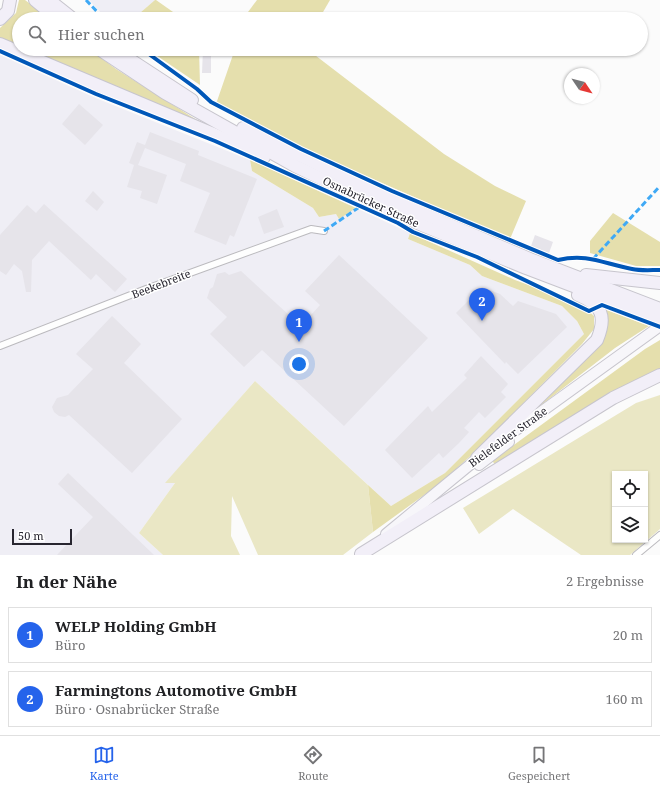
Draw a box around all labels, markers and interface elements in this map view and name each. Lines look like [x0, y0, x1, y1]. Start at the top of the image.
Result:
search box [12, 12, 648, 56]
icon: search [26, 23, 48, 45]
text: Hier suchen [58, 24, 145, 44]
north arrow [564, 68, 600, 104]
street label: Osnabrücker Straße [321, 173, 422, 231]
street label: Beekebreite [129, 265, 193, 302]
pin: 2 [469, 288, 495, 321]
pin: 1 [286, 309, 312, 342]
your location [289, 354, 309, 374]
street label: Bielefelder Straße [465, 403, 550, 470]
map controls [612, 471, 648, 543]
button: locate [612, 471, 648, 507]
button: layers [612, 507, 648, 543]
scale bar [12, 527, 72, 546]
text: 50 m [18, 528, 44, 543]
text: In der Nähe [16, 570, 117, 593]
text: 2 Ergebnisse [566, 572, 644, 590]
text: WELP Holding GmbH [55, 616, 217, 636]
text: 1 [26, 626, 34, 644]
text: 20 m [613, 626, 643, 644]
text: Büro [55, 636, 85, 654]
text: Farmingtons Automotive GmbH [55, 680, 297, 700]
text: 2 [26, 690, 34, 708]
text: 160 m [606, 690, 643, 708]
text: Büro · Osnabrücker Straße [55, 700, 219, 718]
tab: Karte [90, 744, 119, 783]
tab: Route [298, 744, 328, 783]
tab: Gespeichert [508, 744, 570, 783]

